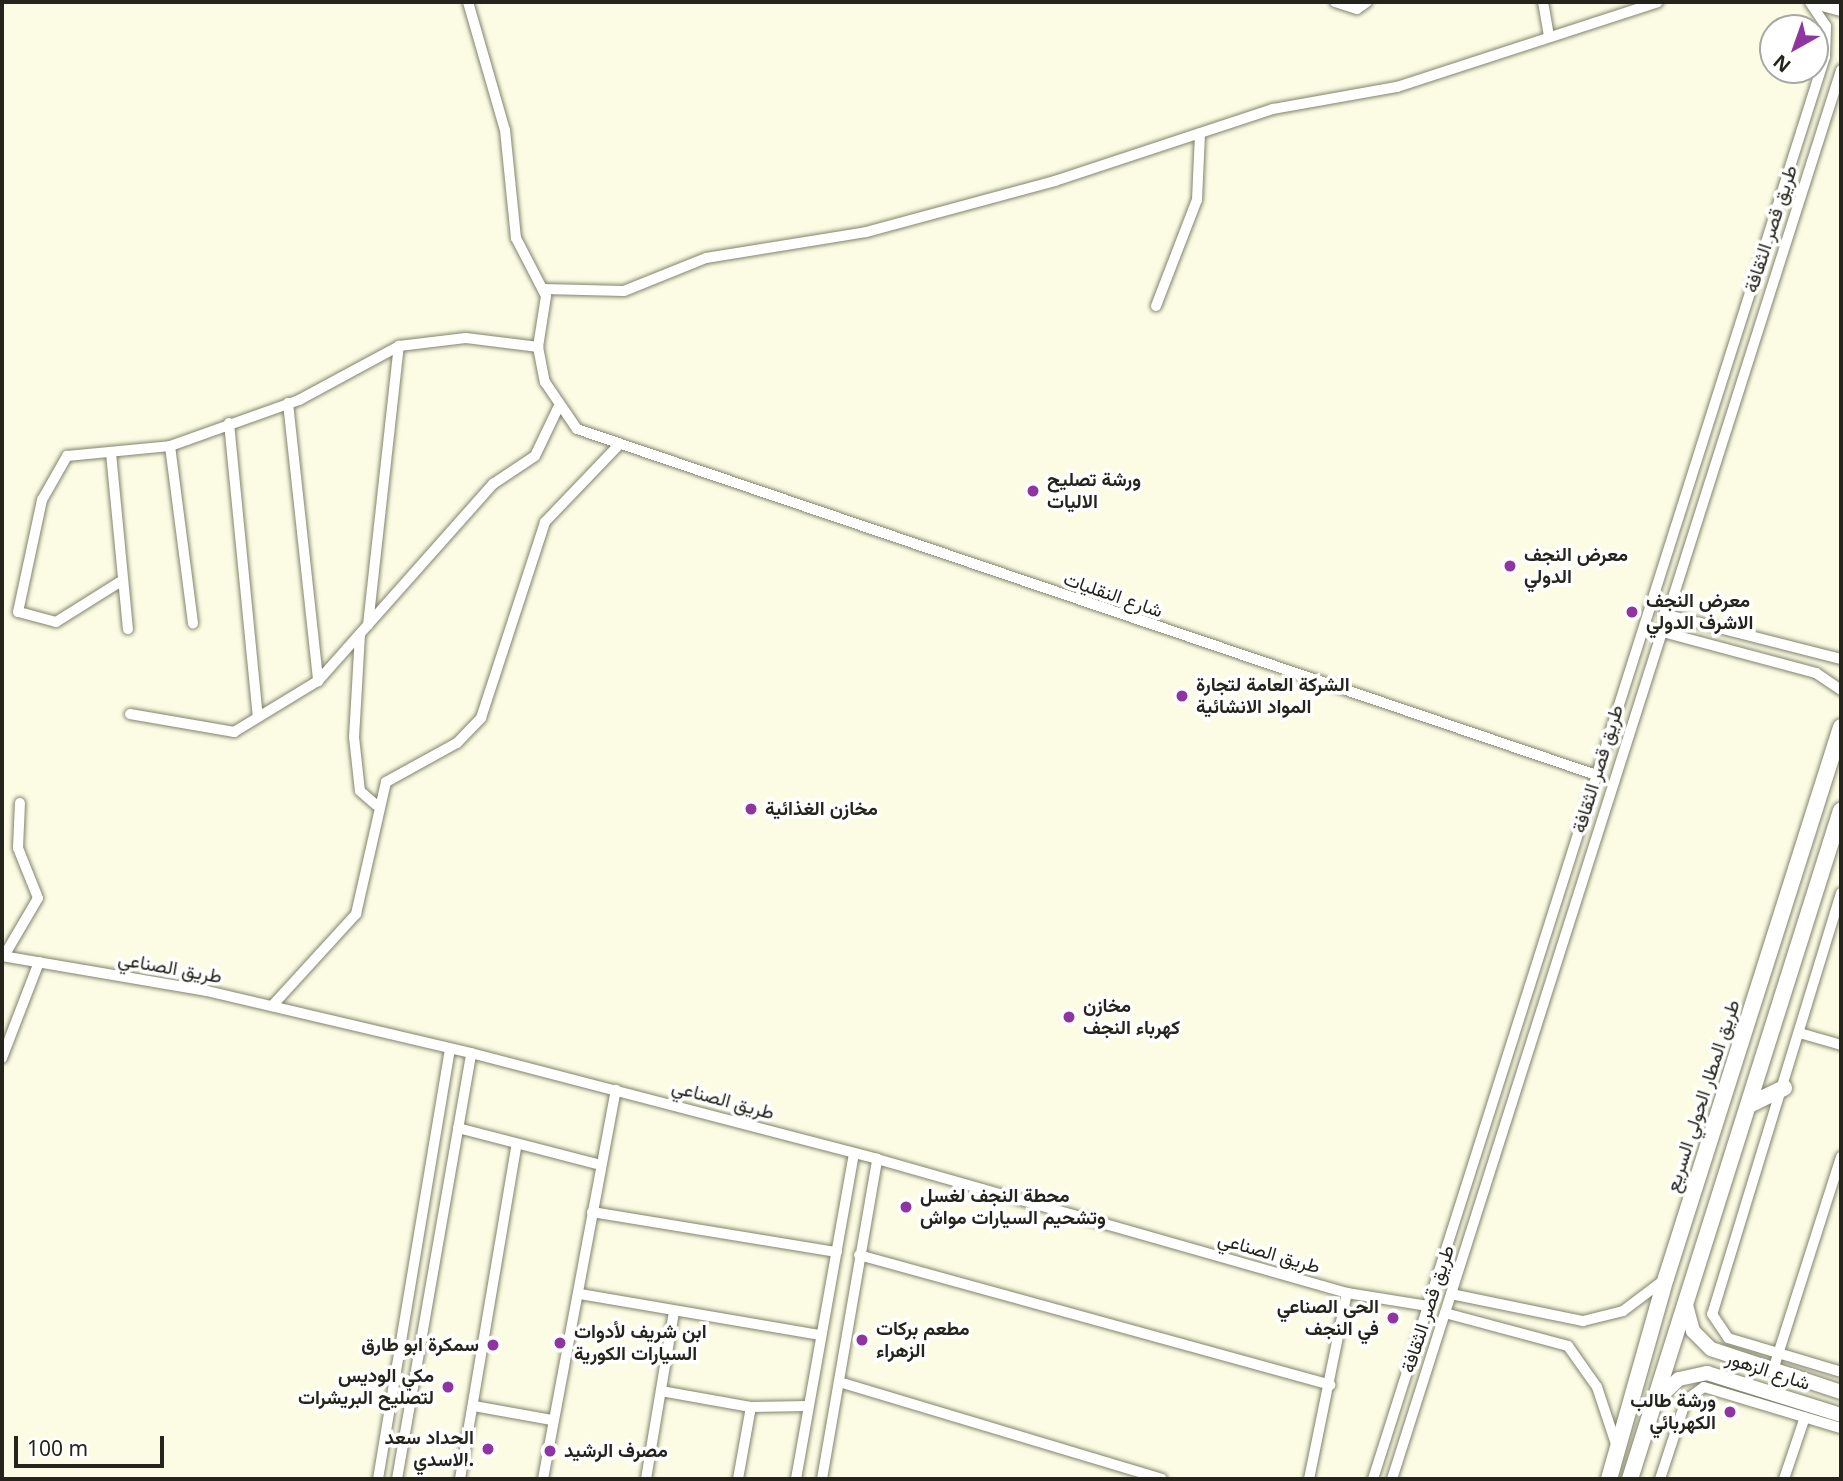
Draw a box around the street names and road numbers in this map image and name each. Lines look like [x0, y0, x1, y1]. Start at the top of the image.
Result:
street label: طريق قصر الثقافة [1740, 162, 1802, 296]
street label: شارع النقليات [1060, 567, 1166, 623]
street label: طريق قصر الثقافة [1568, 702, 1628, 836]
street label: طريق الصناعي [116, 948, 224, 988]
street label: طريق المطار الحولي السريع [1661, 997, 1745, 1195]
street label: طريق الصناعي [669, 1075, 777, 1125]
street label: طريق الصناعي [1215, 1228, 1323, 1278]
street label: طريق قصر الثقافة [1397, 1242, 1459, 1376]
street label: شارع الزهور [1723, 1347, 1813, 1395]

